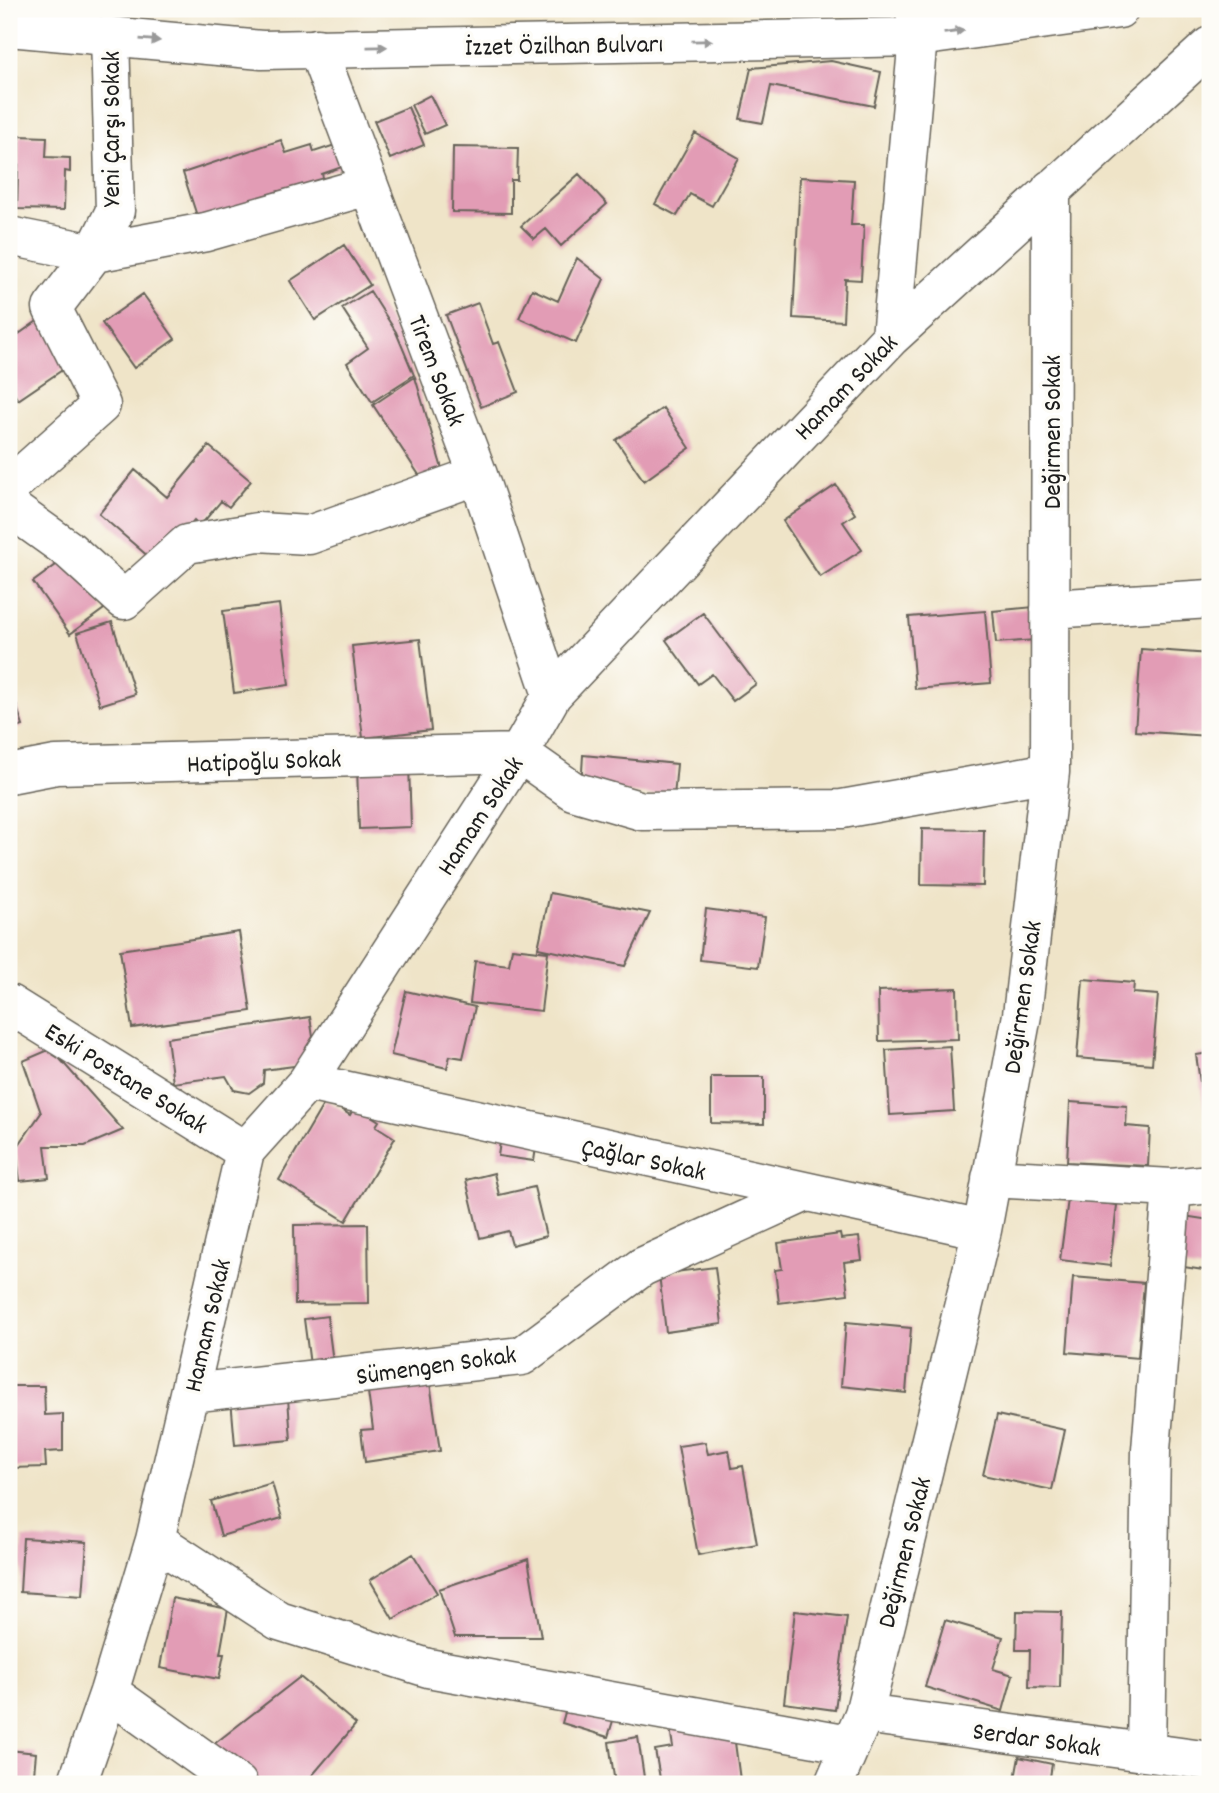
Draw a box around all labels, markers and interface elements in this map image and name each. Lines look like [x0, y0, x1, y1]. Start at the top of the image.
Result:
one-way arrow [943, 26, 965, 37]
street label: İzzet Özilhan Bulvarı [465, 27, 664, 68]
one-way arrow [139, 35, 161, 46]
one-way arrow [692, 35, 714, 47]
one-way arrow [366, 42, 388, 53]
street label: Yeni Çarşı Sokak [95, 51, 132, 207]
street label: Tirem Sokak [397, 310, 473, 432]
street label: Hamam Sokak [787, 327, 908, 450]
street label: Değirmen Sokak [1036, 355, 1073, 509]
street label: Hatipoğlu Sokak [186, 742, 342, 785]
street label: Hamam Sokak [429, 750, 534, 884]
street label: Değirmen Sokak [995, 918, 1054, 1077]
street label: Eski Postane Sokak [36, 1015, 214, 1145]
street label: Çağlar Sokak [578, 1130, 709, 1193]
street label: Hamam Sokak [176, 1255, 243, 1396]
street label: Sümengen Sokak [354, 1338, 519, 1397]
street label: Değirmen Sokak [870, 1473, 943, 1632]
street label: Serdar Sokak [970, 1714, 1103, 1769]

